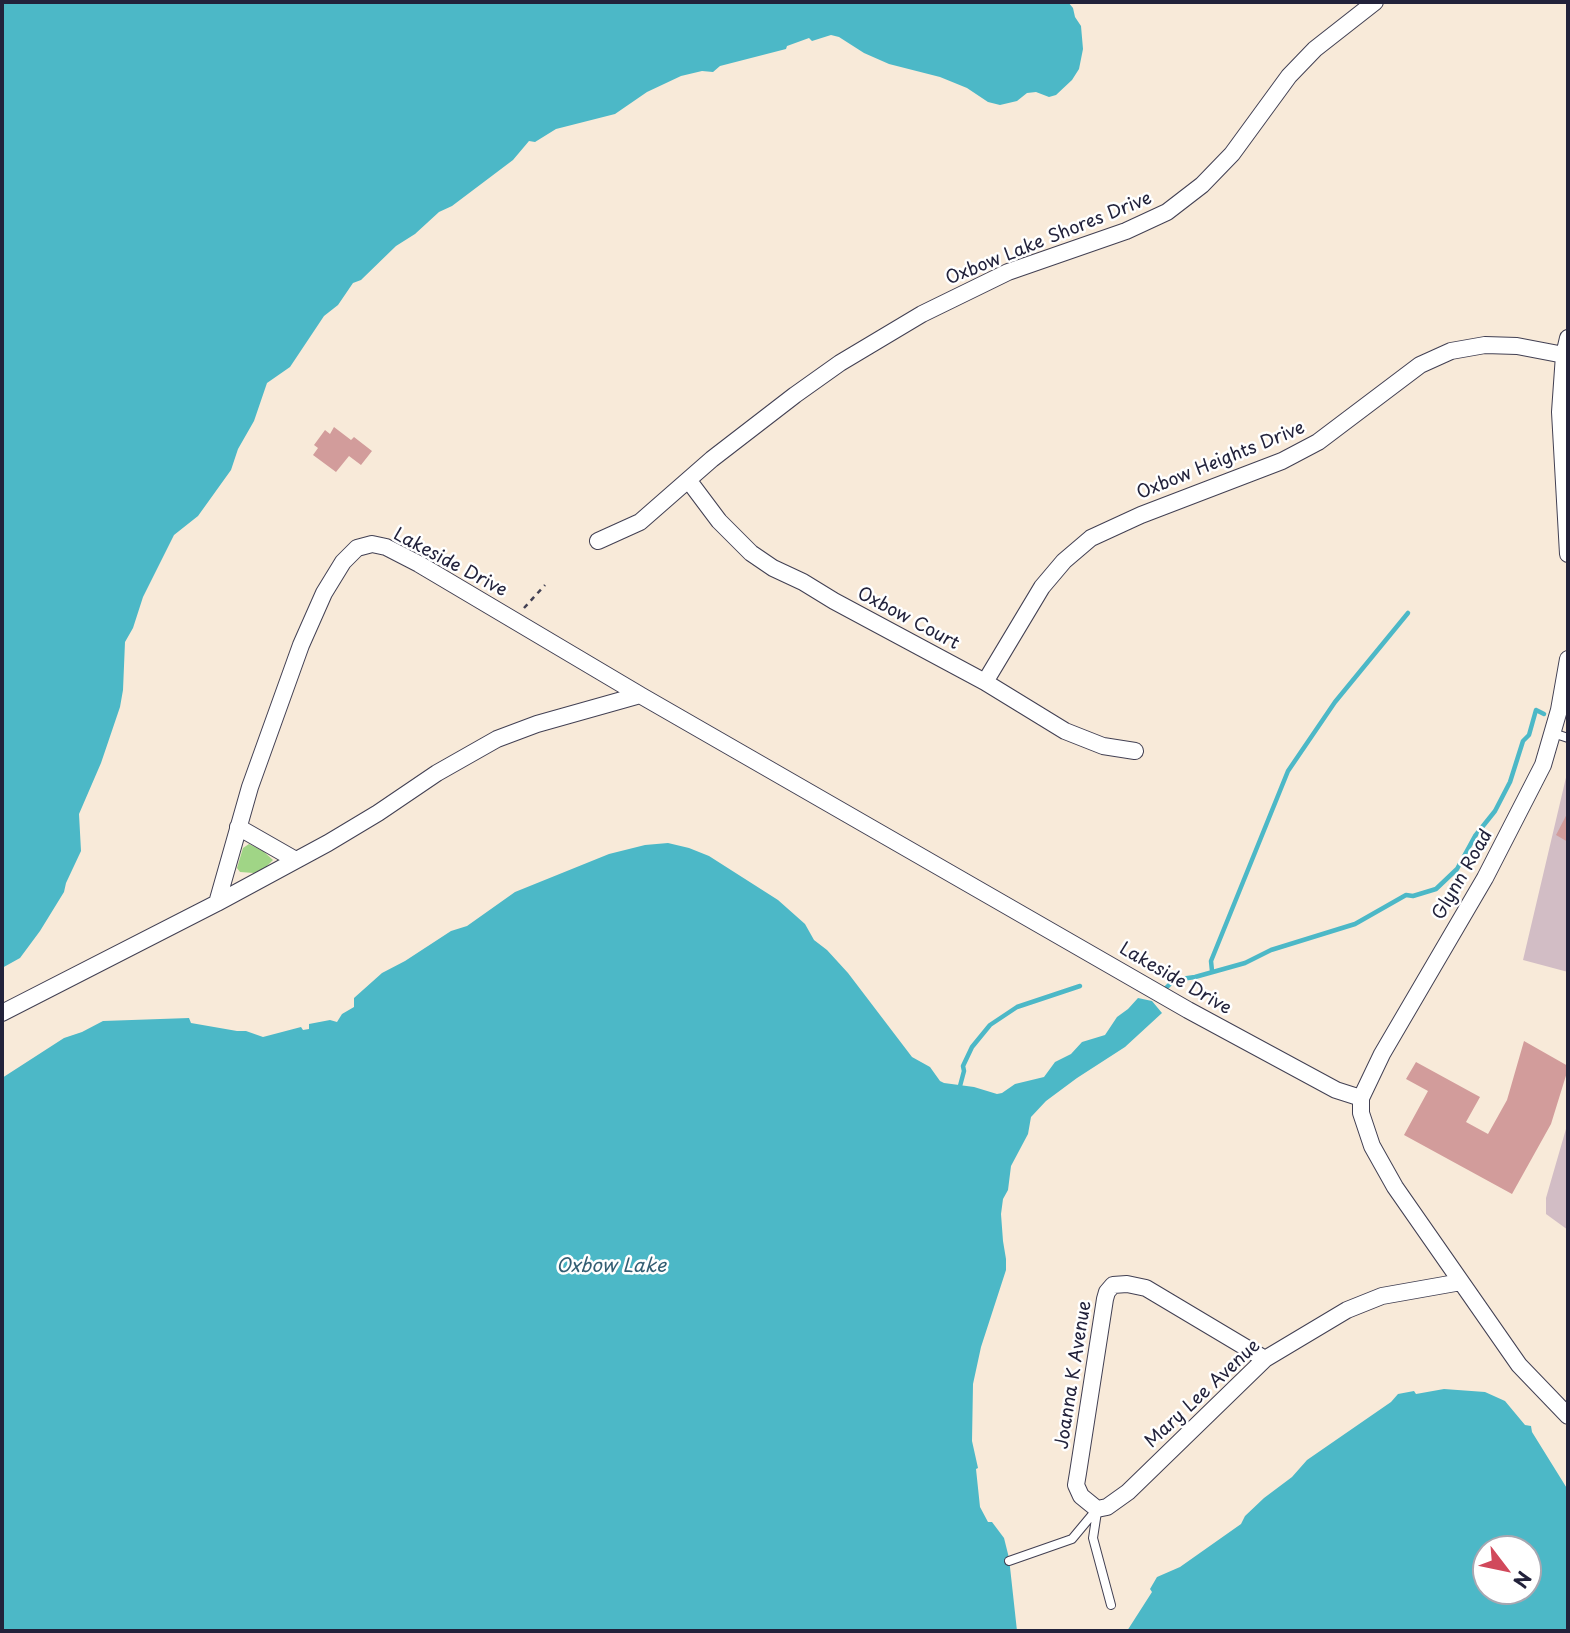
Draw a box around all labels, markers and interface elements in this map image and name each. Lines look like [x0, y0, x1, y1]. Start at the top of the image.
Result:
street label: Oxbow Lake Shores Drive [943, 188, 1155, 290]
street label: Oxbow Heights Drive [1134, 417, 1308, 505]
street label: Lakeside Drive [389, 524, 511, 602]
street label: Oxbow Court [853, 583, 963, 655]
street label: Glynn Road [1428, 826, 1498, 924]
street label: Lakeside Drive [1115, 938, 1235, 1020]
water label: Oxbow Lake [556, 1256, 666, 1278]
street label: Joanna K Avenue [1052, 1299, 1096, 1451]
street label: Mary Lee Avenue [1141, 1335, 1265, 1453]
north arrow [1472, 1535, 1542, 1605]
text: N [1507, 1566, 1539, 1594]

